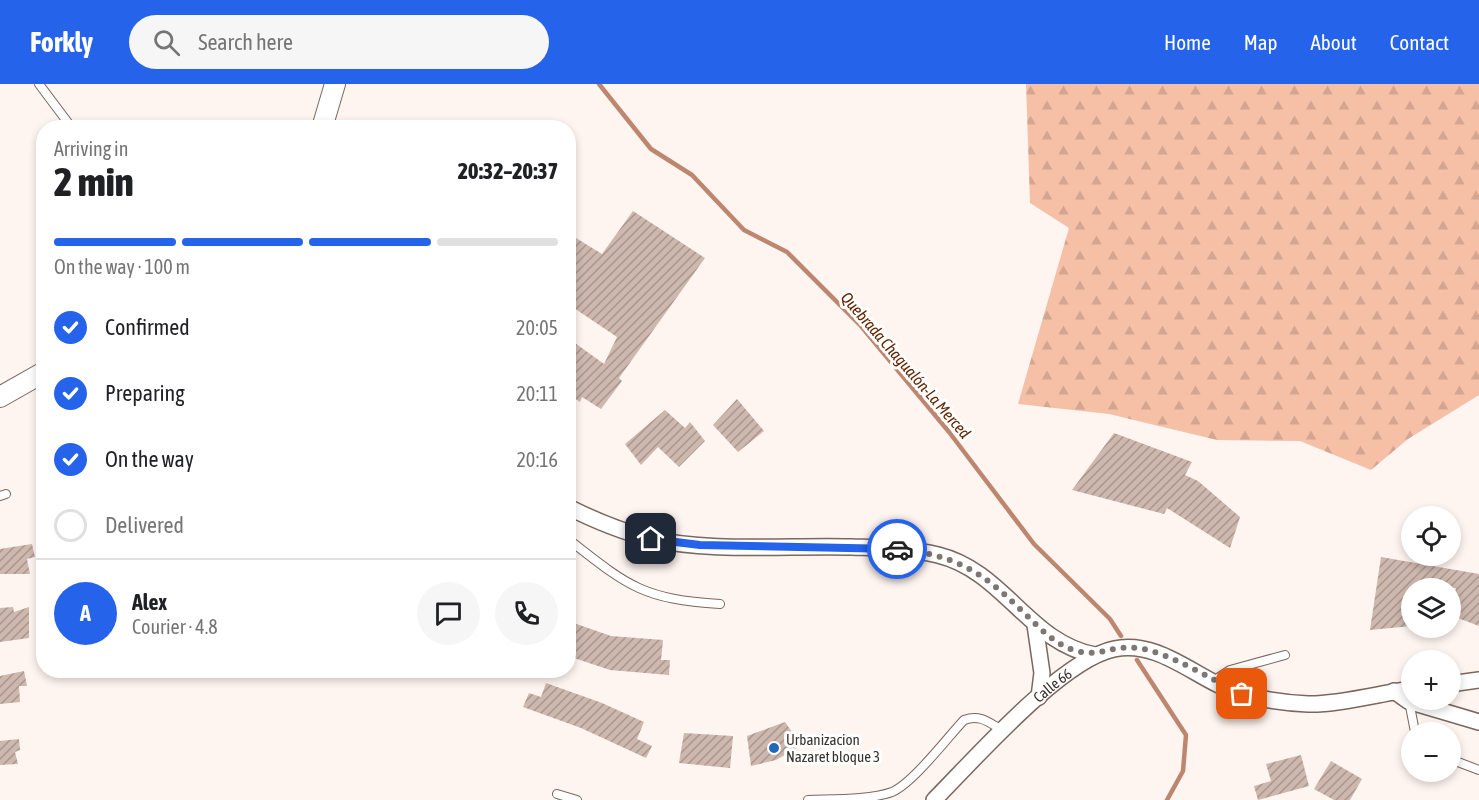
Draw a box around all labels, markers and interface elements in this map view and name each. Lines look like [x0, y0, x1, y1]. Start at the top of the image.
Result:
search box [129, 15, 549, 69]
text: Forkly [30, 26, 93, 58]
icon: search [150, 26, 183, 59]
text: Search here [198, 29, 293, 55]
text: Home [1164, 30, 1211, 54]
text: Map [1244, 30, 1278, 54]
text: About [1311, 30, 1357, 54]
text: Contact [1390, 30, 1449, 54]
text: Arriving in [54, 137, 128, 160]
text: 20:32–20:37 [458, 158, 558, 184]
text: 2 min [54, 160, 134, 204]
text: On the way · 100 m [54, 255, 190, 278]
water label: Quebrada Chagualón-La Merced [837, 288, 975, 443]
icon: check [54, 311, 87, 344]
text: Confirmed [105, 314, 190, 340]
text: 20:05 [516, 316, 558, 339]
icon: check [54, 377, 87, 410]
text: Preparing [105, 380, 185, 406]
text: 20:11 [516, 382, 558, 405]
icon: check [54, 443, 87, 476]
text: On the way [105, 446, 194, 472]
text: 20:16 [516, 448, 558, 471]
map controls [1401, 506, 1461, 782]
button: locate [1401, 506, 1461, 566]
text: Delivered [105, 512, 184, 538]
pin [625, 513, 676, 564]
courier [867, 519, 927, 579]
icon: home [634, 522, 667, 555]
icon: car [881, 533, 914, 566]
button: layers [1401, 578, 1461, 638]
button: chat [417, 582, 480, 645]
button: phone [495, 582, 558, 645]
text: Alex [132, 589, 167, 615]
text: A [80, 600, 91, 626]
text: Courier · 4.8 [132, 615, 218, 638]
button: + [1401, 650, 1461, 710]
street label: Calle 66 [1029, 664, 1075, 705]
pin [1216, 668, 1267, 719]
icon: bag [1225, 677, 1258, 710]
button: − [1401, 722, 1461, 782]
place label: Urbanizacion Nazaret bloque 3 [786, 731, 880, 765]
marker: Urbanizacion Nazaret bloque 3 [767, 741, 781, 755]

